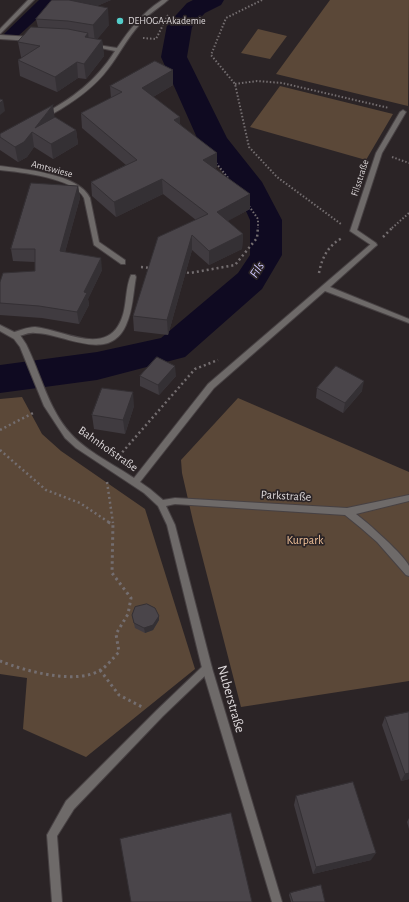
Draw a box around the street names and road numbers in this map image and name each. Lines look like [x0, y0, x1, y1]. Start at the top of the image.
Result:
street label: Amtswiese [30, 158, 74, 180]
street label: Filsstraße [348, 158, 372, 198]
street label: Bahnhofstraße [75, 423, 141, 475]
street label: Parkstraße [260, 487, 312, 505]
street label: Nuberstraße [213, 663, 249, 735]

